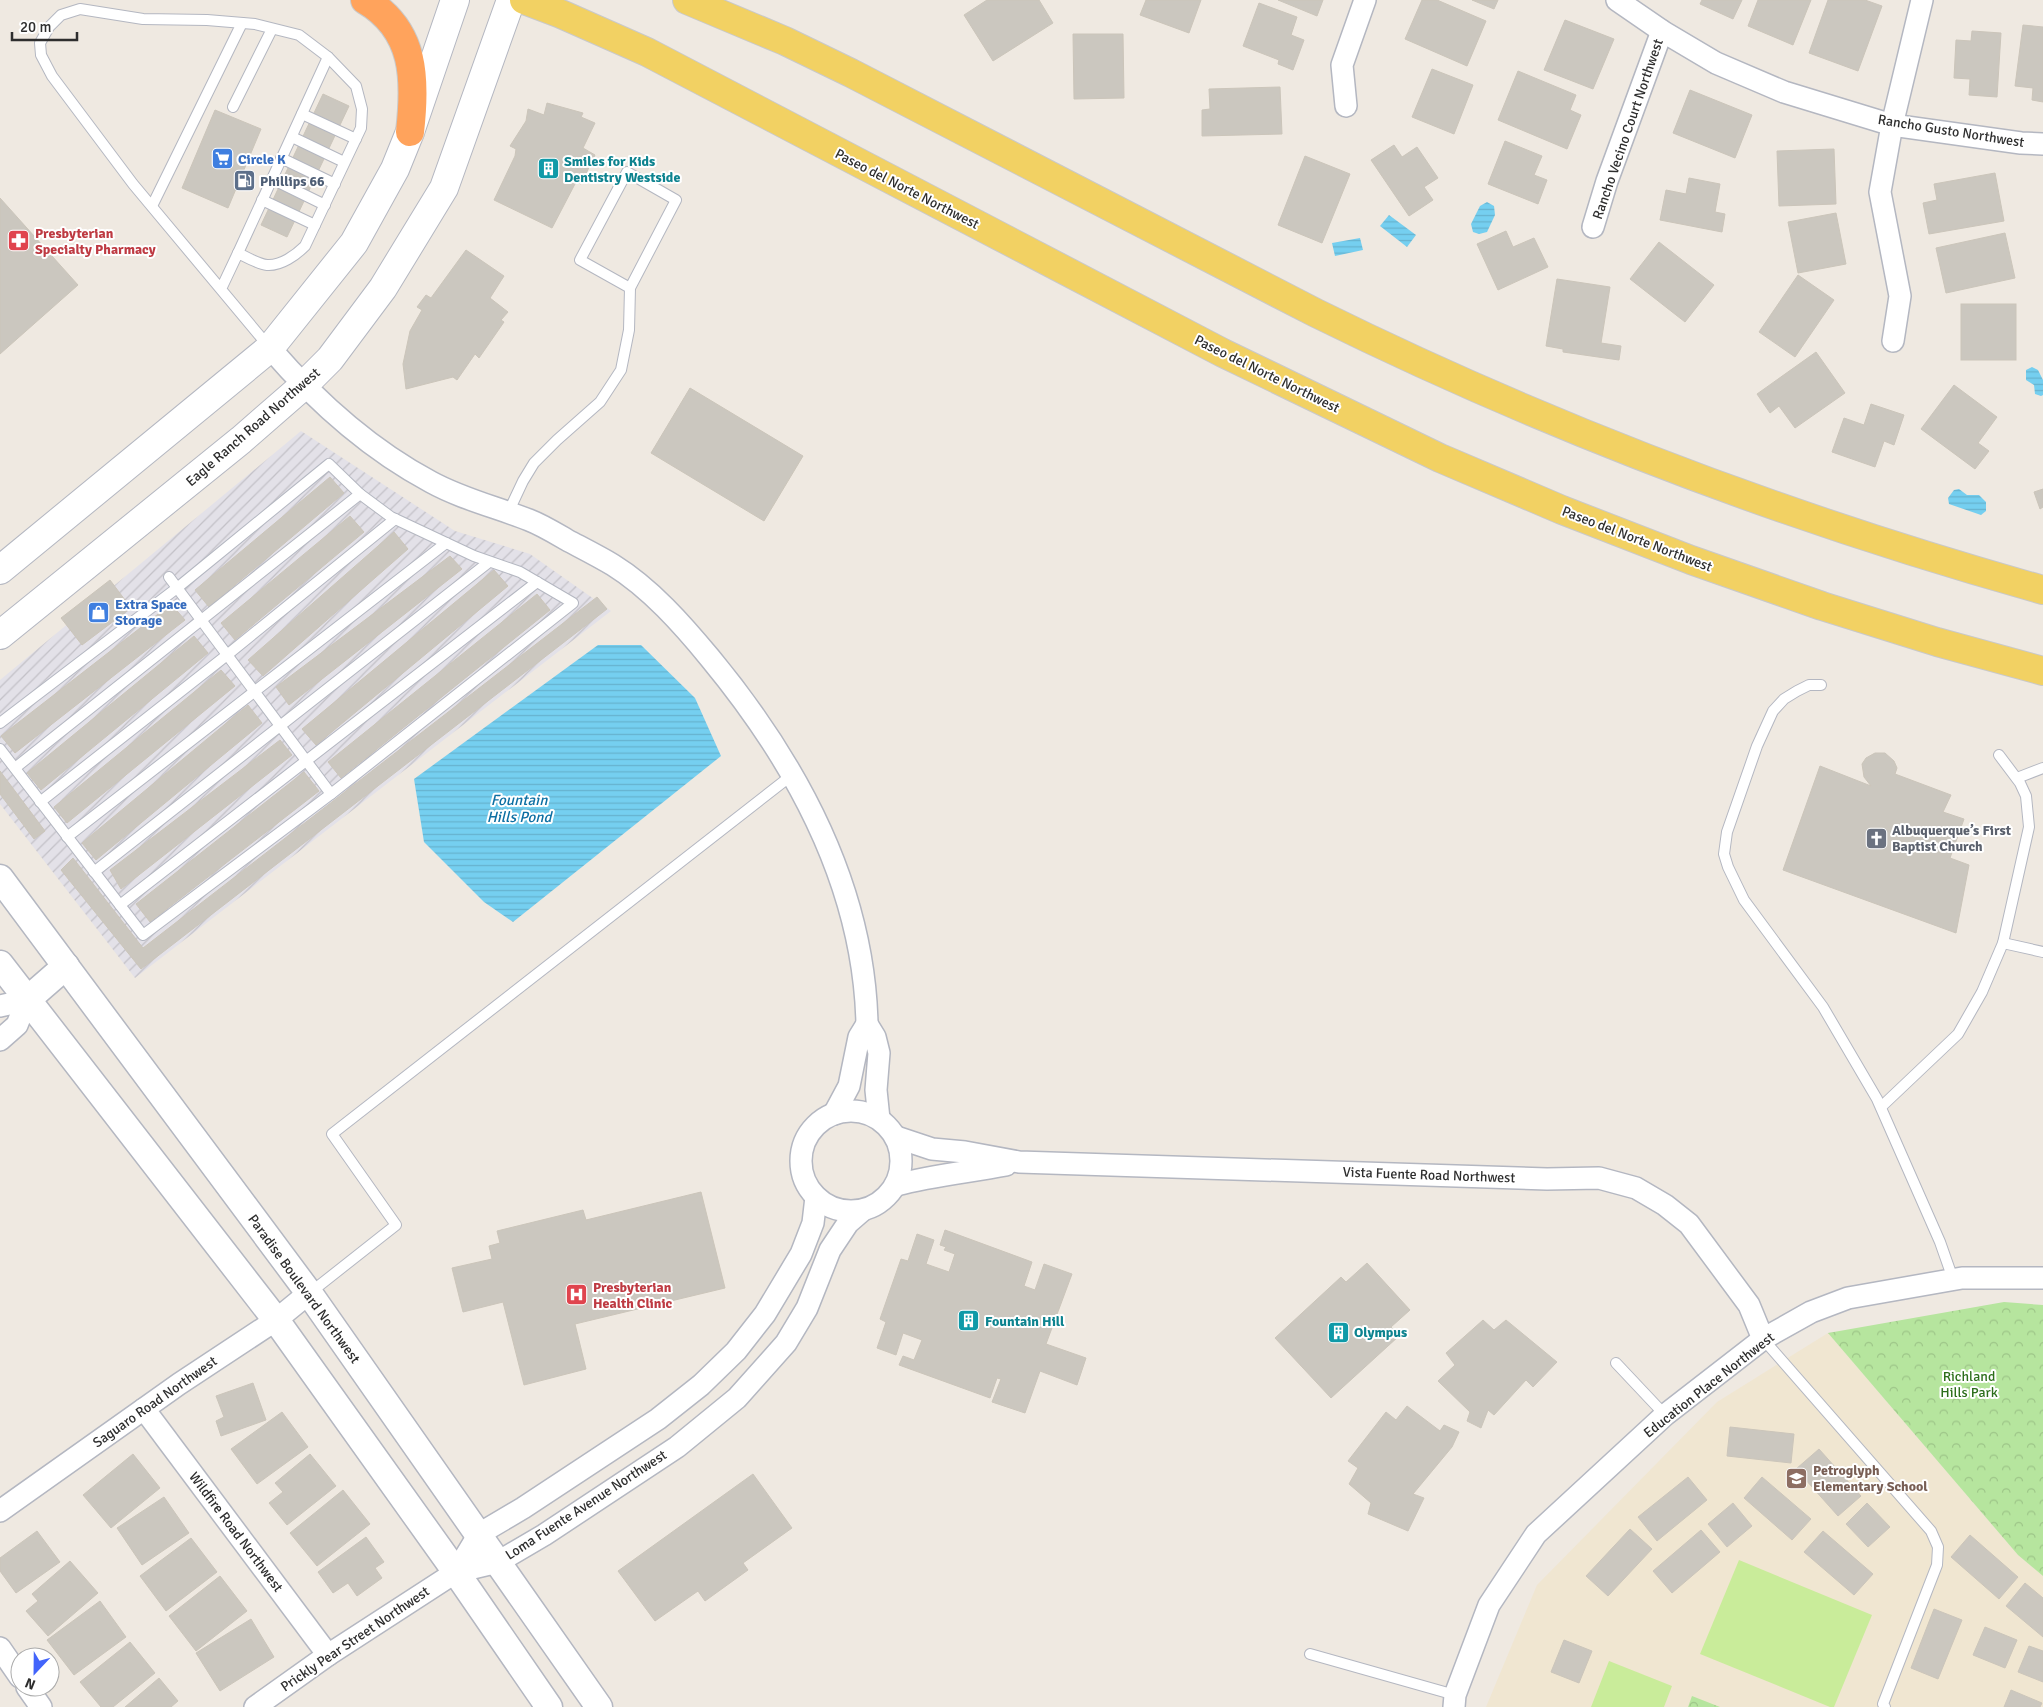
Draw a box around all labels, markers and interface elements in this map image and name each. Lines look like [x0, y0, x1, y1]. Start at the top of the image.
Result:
scale bar [12, 10, 78, 42]
text: 20 m [20, 18, 51, 36]
street label: Rancho Vecino Court Northwest [1589, 36, 1667, 221]
street label: Rancho Gusto Northwest [1877, 111, 2026, 151]
street label: Paseo del Norte Northwest [832, 145, 982, 233]
supermarket icon: Circle K [210, 147, 234, 171]
place label: Circle K [238, 151, 286, 168]
place label: Smiles for Kids Dentistry Westside [564, 153, 680, 186]
building icon: Smiles for Kids Dentistry Westside [536, 157, 560, 181]
fuel station icon: Phillips 66 [232, 169, 256, 193]
place label: Phillips 66 [260, 173, 325, 190]
place label: Presbyterian Specialty Pharmacy [35, 225, 156, 258]
pharmacy icon: Presbyterian Specialty Pharmacy [7, 229, 31, 253]
street label: Paseo del Norte Northwest [1192, 331, 1342, 417]
street label: Eagle Ranch Road Northwest [182, 364, 324, 490]
street label: Paseo del Norte Northwest [1560, 502, 1715, 576]
place label: Extra Space Storage [115, 596, 187, 629]
shop icon: Extra Space Storage [87, 600, 111, 624]
water label: Fountain Hills Pond [487, 791, 553, 826]
place label: Albuquerque’s First Baptist Church [1892, 822, 2012, 855]
church icon: Albuquerque’s First Baptist Church [1864, 826, 1888, 850]
street label: Vista Fuente Road Northwest [1342, 1163, 1516, 1187]
street label: Paradise Boulevard Northwest [244, 1211, 364, 1367]
place label: Presbyterian Health Clinic [593, 1279, 673, 1312]
hospital icon: Presbyterian Health Clinic [565, 1283, 589, 1307]
building icon: Fountain Hill [957, 1309, 981, 1333]
place label: Fountain Hill [985, 1313, 1065, 1330]
building icon: Olympus [1326, 1320, 1350, 1344]
place label: Olympus [1354, 1324, 1407, 1341]
street label: Education Place Northwest [1640, 1329, 1778, 1441]
street label: Saguaro Road Northwest [90, 1353, 220, 1451]
park label: Richland Hills Park [1940, 1368, 1998, 1401]
street label: Loma Fuente Avenue Northwest [502, 1446, 670, 1564]
place label: Petroglyph Elementary School [1813, 1462, 1928, 1495]
school or university icon: Petroglyph Elementary School [1785, 1466, 1809, 1490]
street label: Wildfire Road Northwest [185, 1469, 287, 1595]
street label: Prickly Pear Street Northwest [277, 1583, 433, 1695]
north arrow [10, 1647, 60, 1697]
text: N [23, 1674, 38, 1693]

